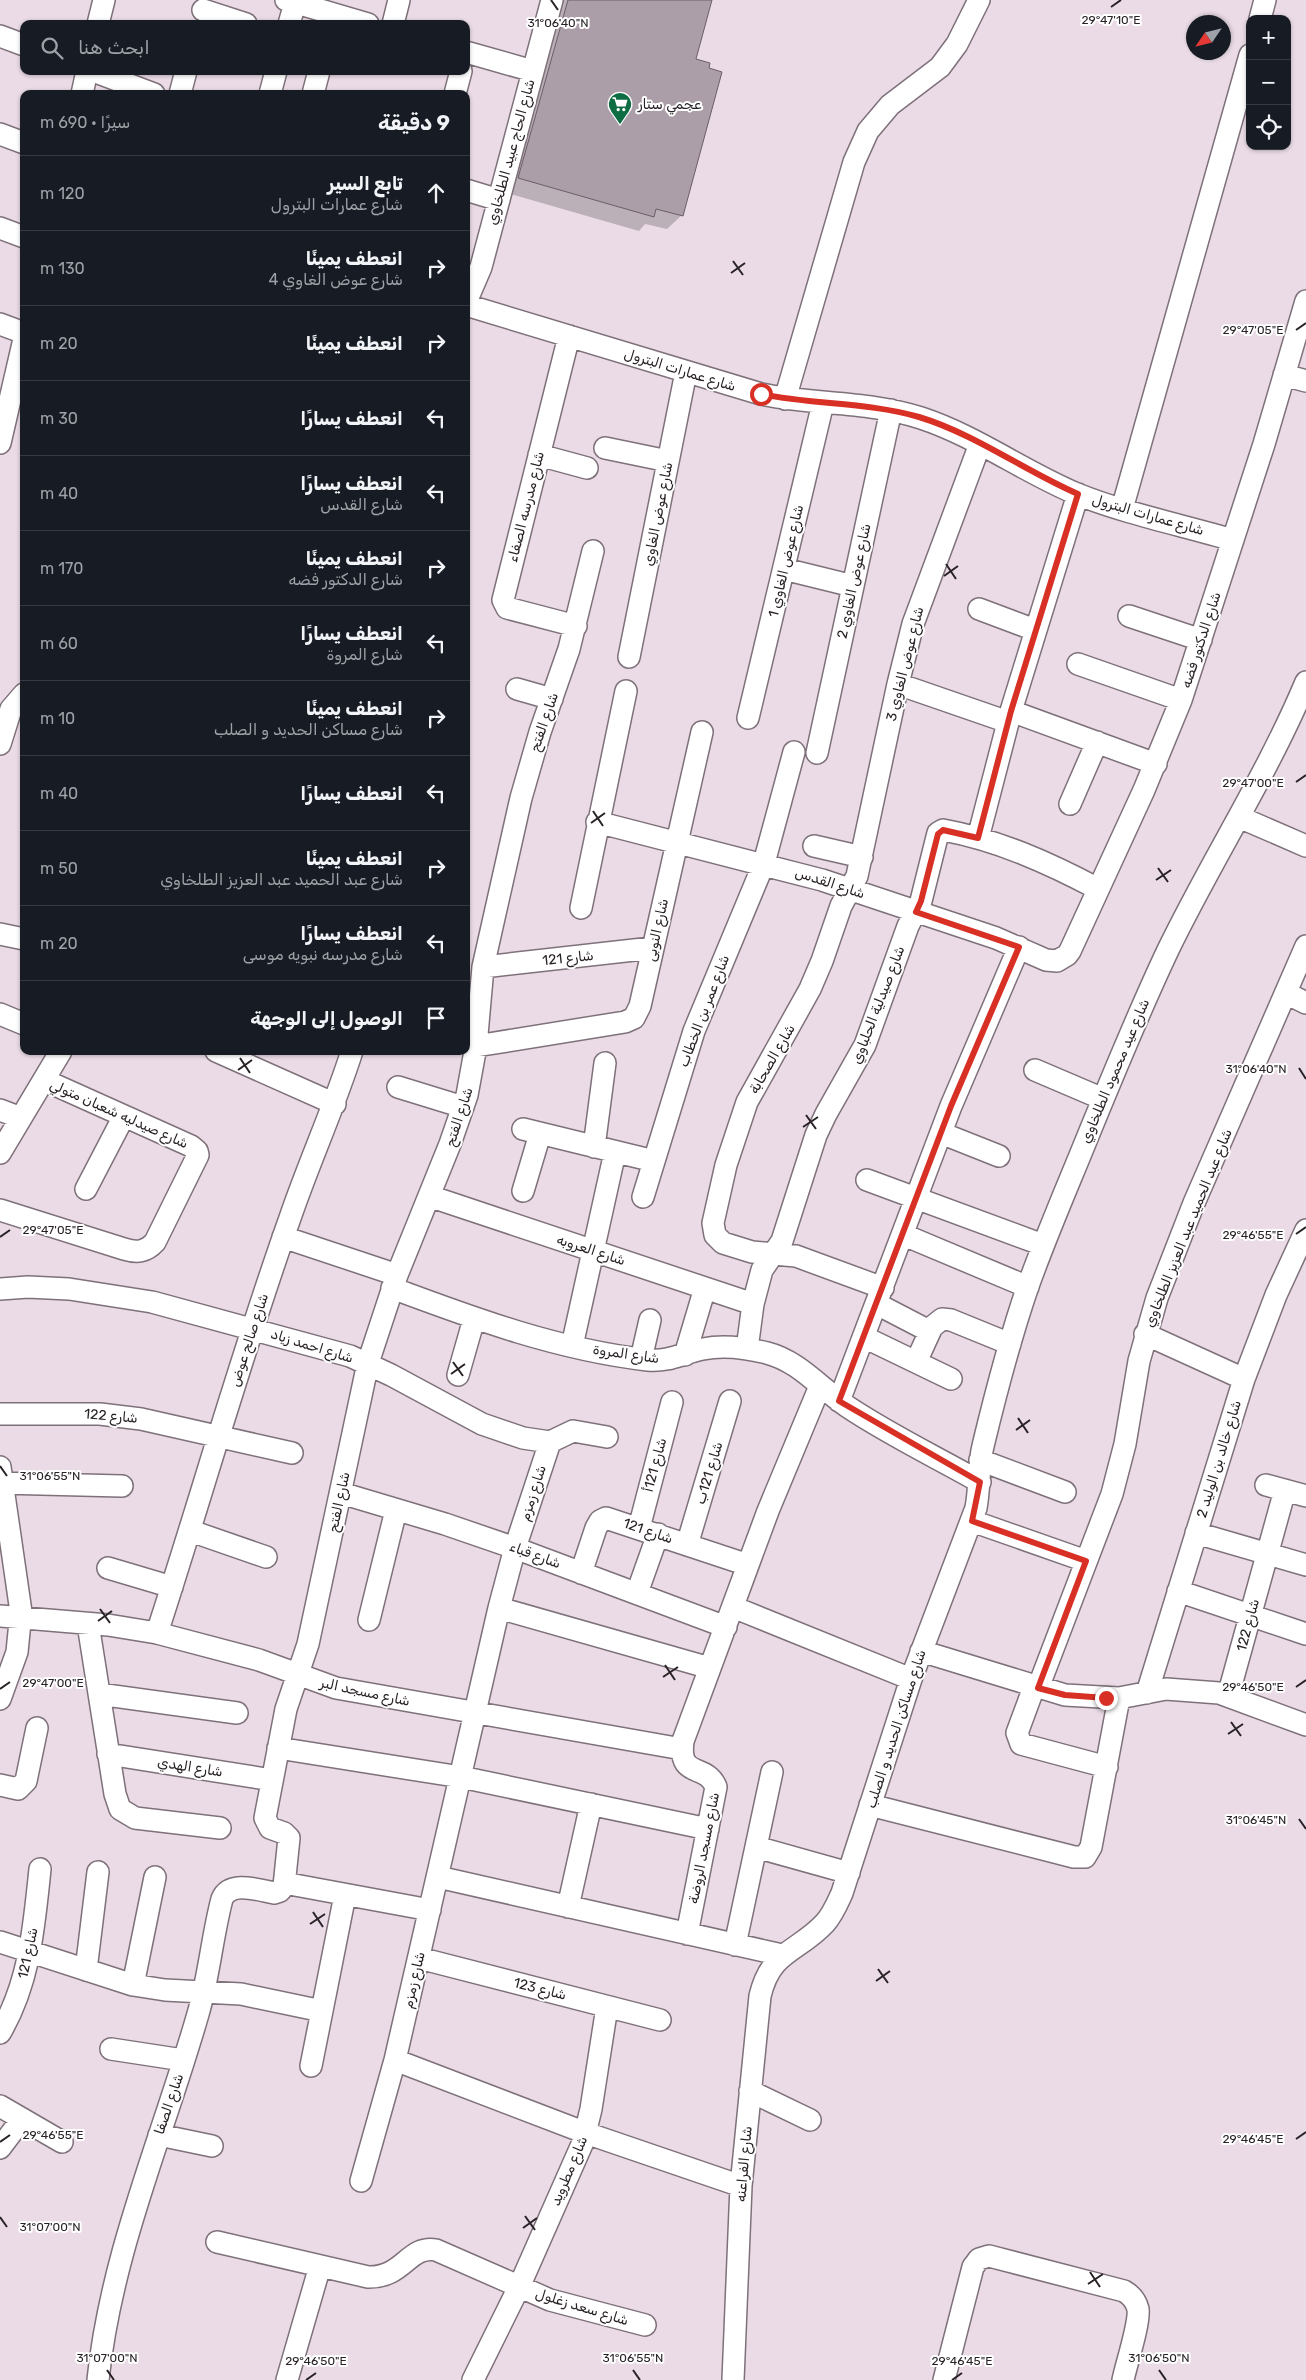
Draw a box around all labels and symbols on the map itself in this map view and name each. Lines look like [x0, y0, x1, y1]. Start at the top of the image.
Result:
text: 29°47'10"E [1082, 13, 1140, 27]
north arrow [1186, 15, 1231, 60]
text: 31°06'40"N [527, 16, 589, 30]
street label: شارع الحاج عبيد الطلخاوي [483, 77, 541, 227]
supermarket icon: عجمي ستار [607, 91, 633, 125]
place label: عجمي ستار [637, 96, 702, 115]
text: 29°47'05"E [1223, 323, 1283, 337]
street label: شارع عمارات البترول [622, 345, 738, 397]
route start [750, 383, 773, 406]
street label: شارع مدرسه الصفاء [504, 450, 550, 565]
street label: شارع عوض الغاوي [640, 461, 678, 568]
street label: شارع عمارات البترول [1089, 491, 1206, 541]
street label: شارع عوض الغاوي 1 [765, 503, 809, 619]
street label: شارع عوض الغاوي 2 [833, 522, 876, 641]
street label: شارع الدكتور فضه [1177, 590, 1226, 691]
street label: شارع عوض الغاوي 3 [883, 605, 929, 724]
street label: شارع الفتح [526, 690, 564, 754]
text: 29°47'00"E [1222, 776, 1284, 790]
street label: شارع القدس [792, 864, 867, 904]
street label: شارع النوبى [642, 897, 674, 964]
street label: شارع صيدلية الحلباوي [848, 944, 910, 1067]
street label: شارع 121 [541, 947, 595, 971]
street label: شارع عمر بن الخطاب [675, 952, 735, 1070]
street label: شارع عيد محمود الطلخاوي [1077, 996, 1155, 1147]
street label: شارع الصحابة [745, 1021, 800, 1098]
text: 31°06'40"N [1225, 1062, 1287, 1076]
street label: شارع صيدليه شعبان متولي [46, 1076, 191, 1154]
street label: شارع الفتح [441, 1085, 478, 1149]
street label: شارع عبد الحميد عبد العزيز الطلخاوي [1140, 1126, 1238, 1330]
text: 29°47'05"E [23, 1223, 83, 1237]
text: 29°46'55"E [1222, 1228, 1284, 1242]
street label: شارع العروبه [554, 1231, 628, 1271]
street label: شارع صالح عوض [226, 1291, 274, 1389]
street label: شارع احمد زياد [268, 1325, 355, 1369]
street label: شارع المروة [591, 1341, 660, 1369]
street label: شارع خالد بن الوليد 2 [1193, 1398, 1247, 1520]
street label: شارع 122 [83, 1405, 139, 1429]
street label: شارع 121أ [640, 1436, 672, 1495]
street label: شارع 121ب [691, 1440, 728, 1507]
street label: شارع زمزم [516, 1463, 552, 1524]
text: 31°06'55"N [20, 1469, 80, 1483]
street label: شارع الفتح [324, 1470, 356, 1534]
street label: شارع 121 [620, 1515, 675, 1549]
street label: شارع قباء [506, 1538, 563, 1574]
street label: شارع 122 [1233, 1597, 1265, 1654]
street label: شارع مساكن الحديد و الصلب [862, 1648, 932, 1811]
street label: شارع مسجد البر [317, 1674, 412, 1712]
text: 29°47'00"E [22, 1676, 84, 1690]
text: 29°46'50"E [1222, 1680, 1284, 1694]
route end [1095, 1687, 1118, 1710]
street label: شارع الهدي [156, 1753, 224, 1783]
street label: شارع مسجد الروضة [685, 1791, 725, 1906]
text: 31°06'45"N [1226, 1813, 1286, 1827]
street label: شارع 121 [14, 1926, 44, 1980]
street label: شارع زمزم [399, 1950, 431, 2010]
street label: شارع 123 [511, 1974, 568, 2006]
street label: شارع الصفا [151, 2071, 189, 2137]
street label: شارع الفراعنه [732, 2125, 758, 2203]
text: 29°46'55"E [22, 2128, 84, 2142]
text: 29°46'45"E [1223, 2132, 1283, 2146]
street label: شارع مطرويد [547, 2134, 593, 2209]
text: 31°07'00"N [19, 2220, 81, 2234]
street label: شارع سعد زغلول [533, 2285, 631, 2331]
text: 31°07'00"N [76, 2351, 138, 2365]
text: 31°06'55"N [603, 2351, 663, 2365]
text: 31°06'50"N [1128, 2351, 1190, 2365]
text: 29°46'50"E [285, 2354, 347, 2368]
text: 29°46'45"E [932, 2354, 992, 2368]

